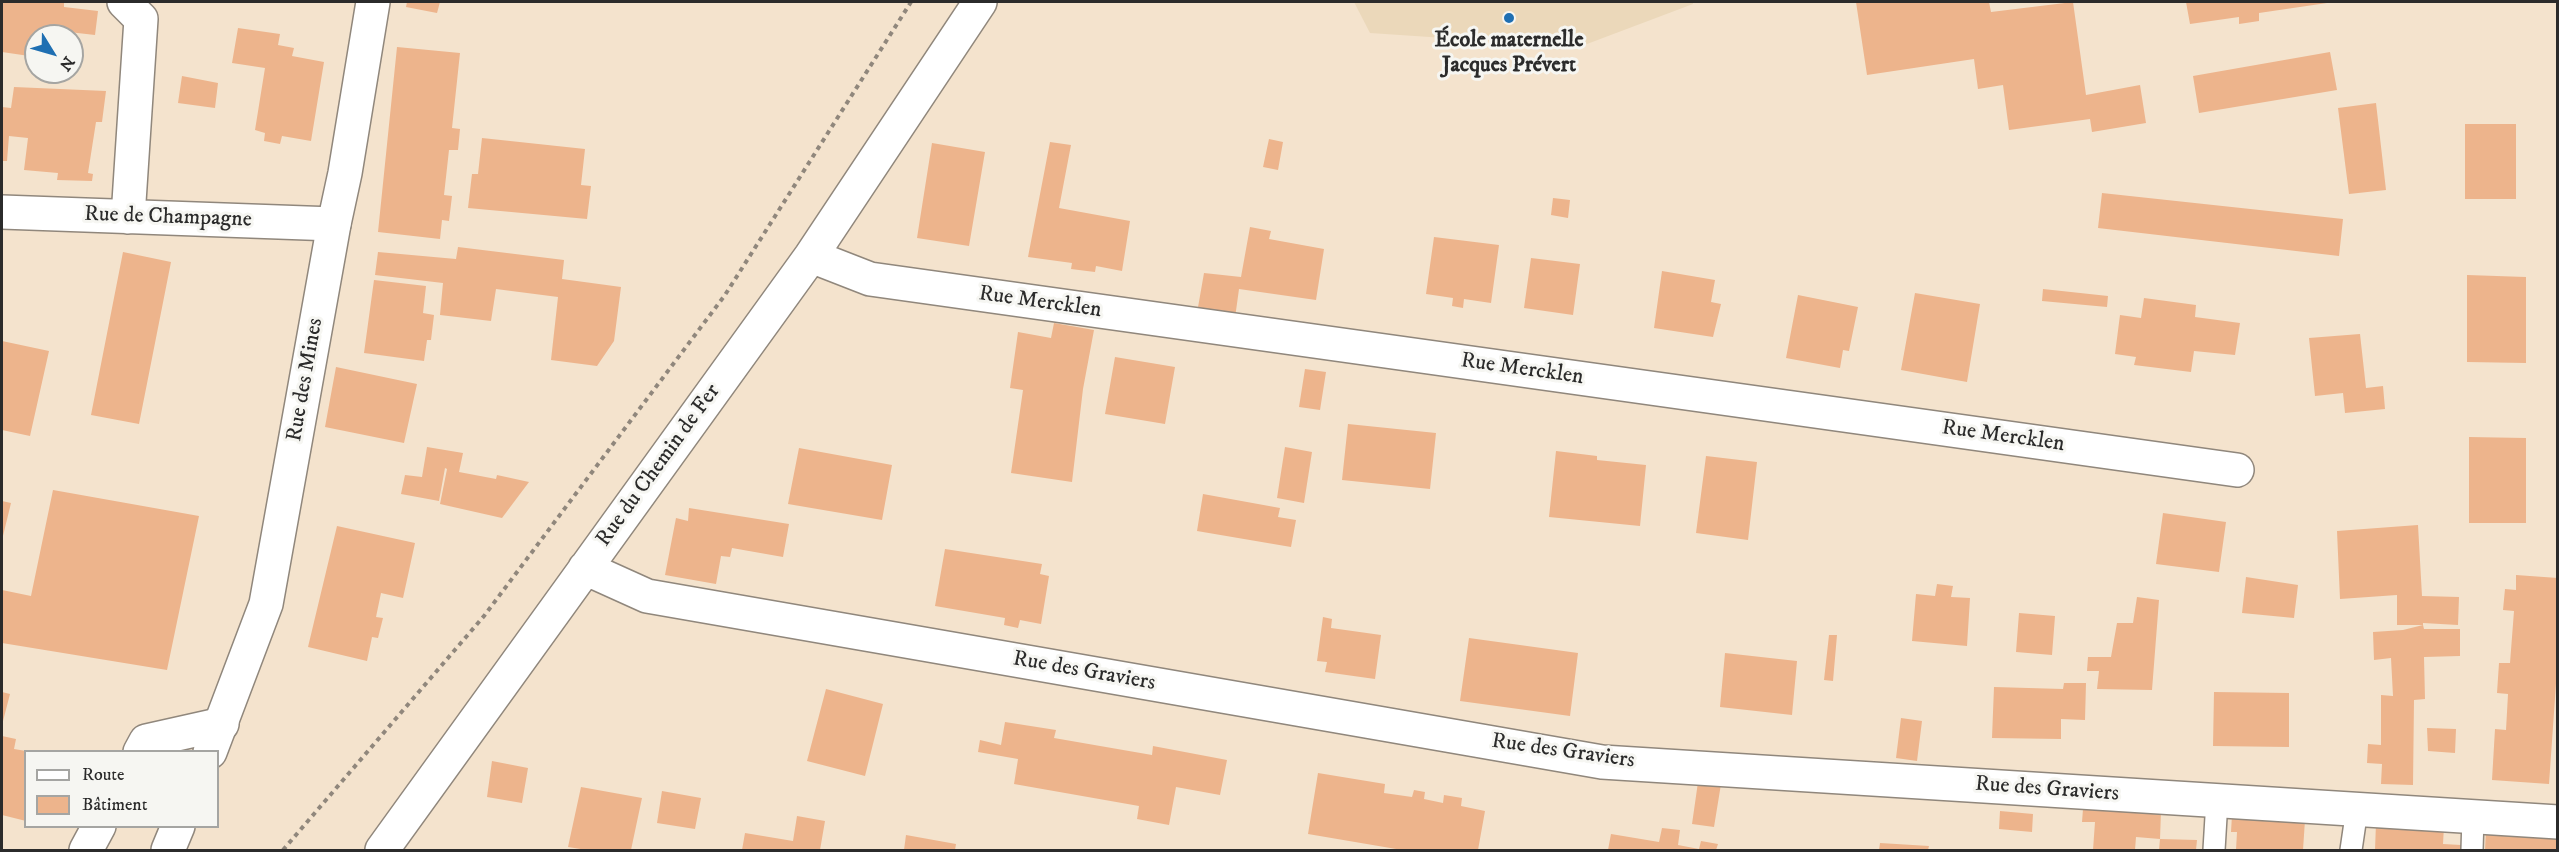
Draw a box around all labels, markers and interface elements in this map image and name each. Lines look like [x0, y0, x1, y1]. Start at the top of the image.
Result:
marker: École maternelle Jacques Prévert [1502, 11, 1516, 25]
north arrow [24, 24, 84, 84]
place label: École maternelle Jacques Prévert [1434, 28, 1584, 80]
text: N [55, 52, 79, 75]
street label: Rue de Champagne [84, 202, 252, 234]
street label: Rue Mercklen [977, 281, 1103, 325]
street label: Rue des Mines [282, 316, 330, 444]
street label: Rue Mercklen [1459, 348, 1585, 392]
street label: Rue du Chemin de Fer [591, 380, 727, 552]
street label: Rue Mercklen [1940, 415, 2066, 459]
street label: Rue des Graviers [1011, 646, 1157, 698]
street label: Rue des Graviers [1490, 729, 1636, 775]
legend [24, 750, 219, 828]
text: Route [82, 764, 125, 786]
street label: Rue des Graviers [1974, 772, 2120, 808]
text: Bâtiment [82, 794, 147, 816]

